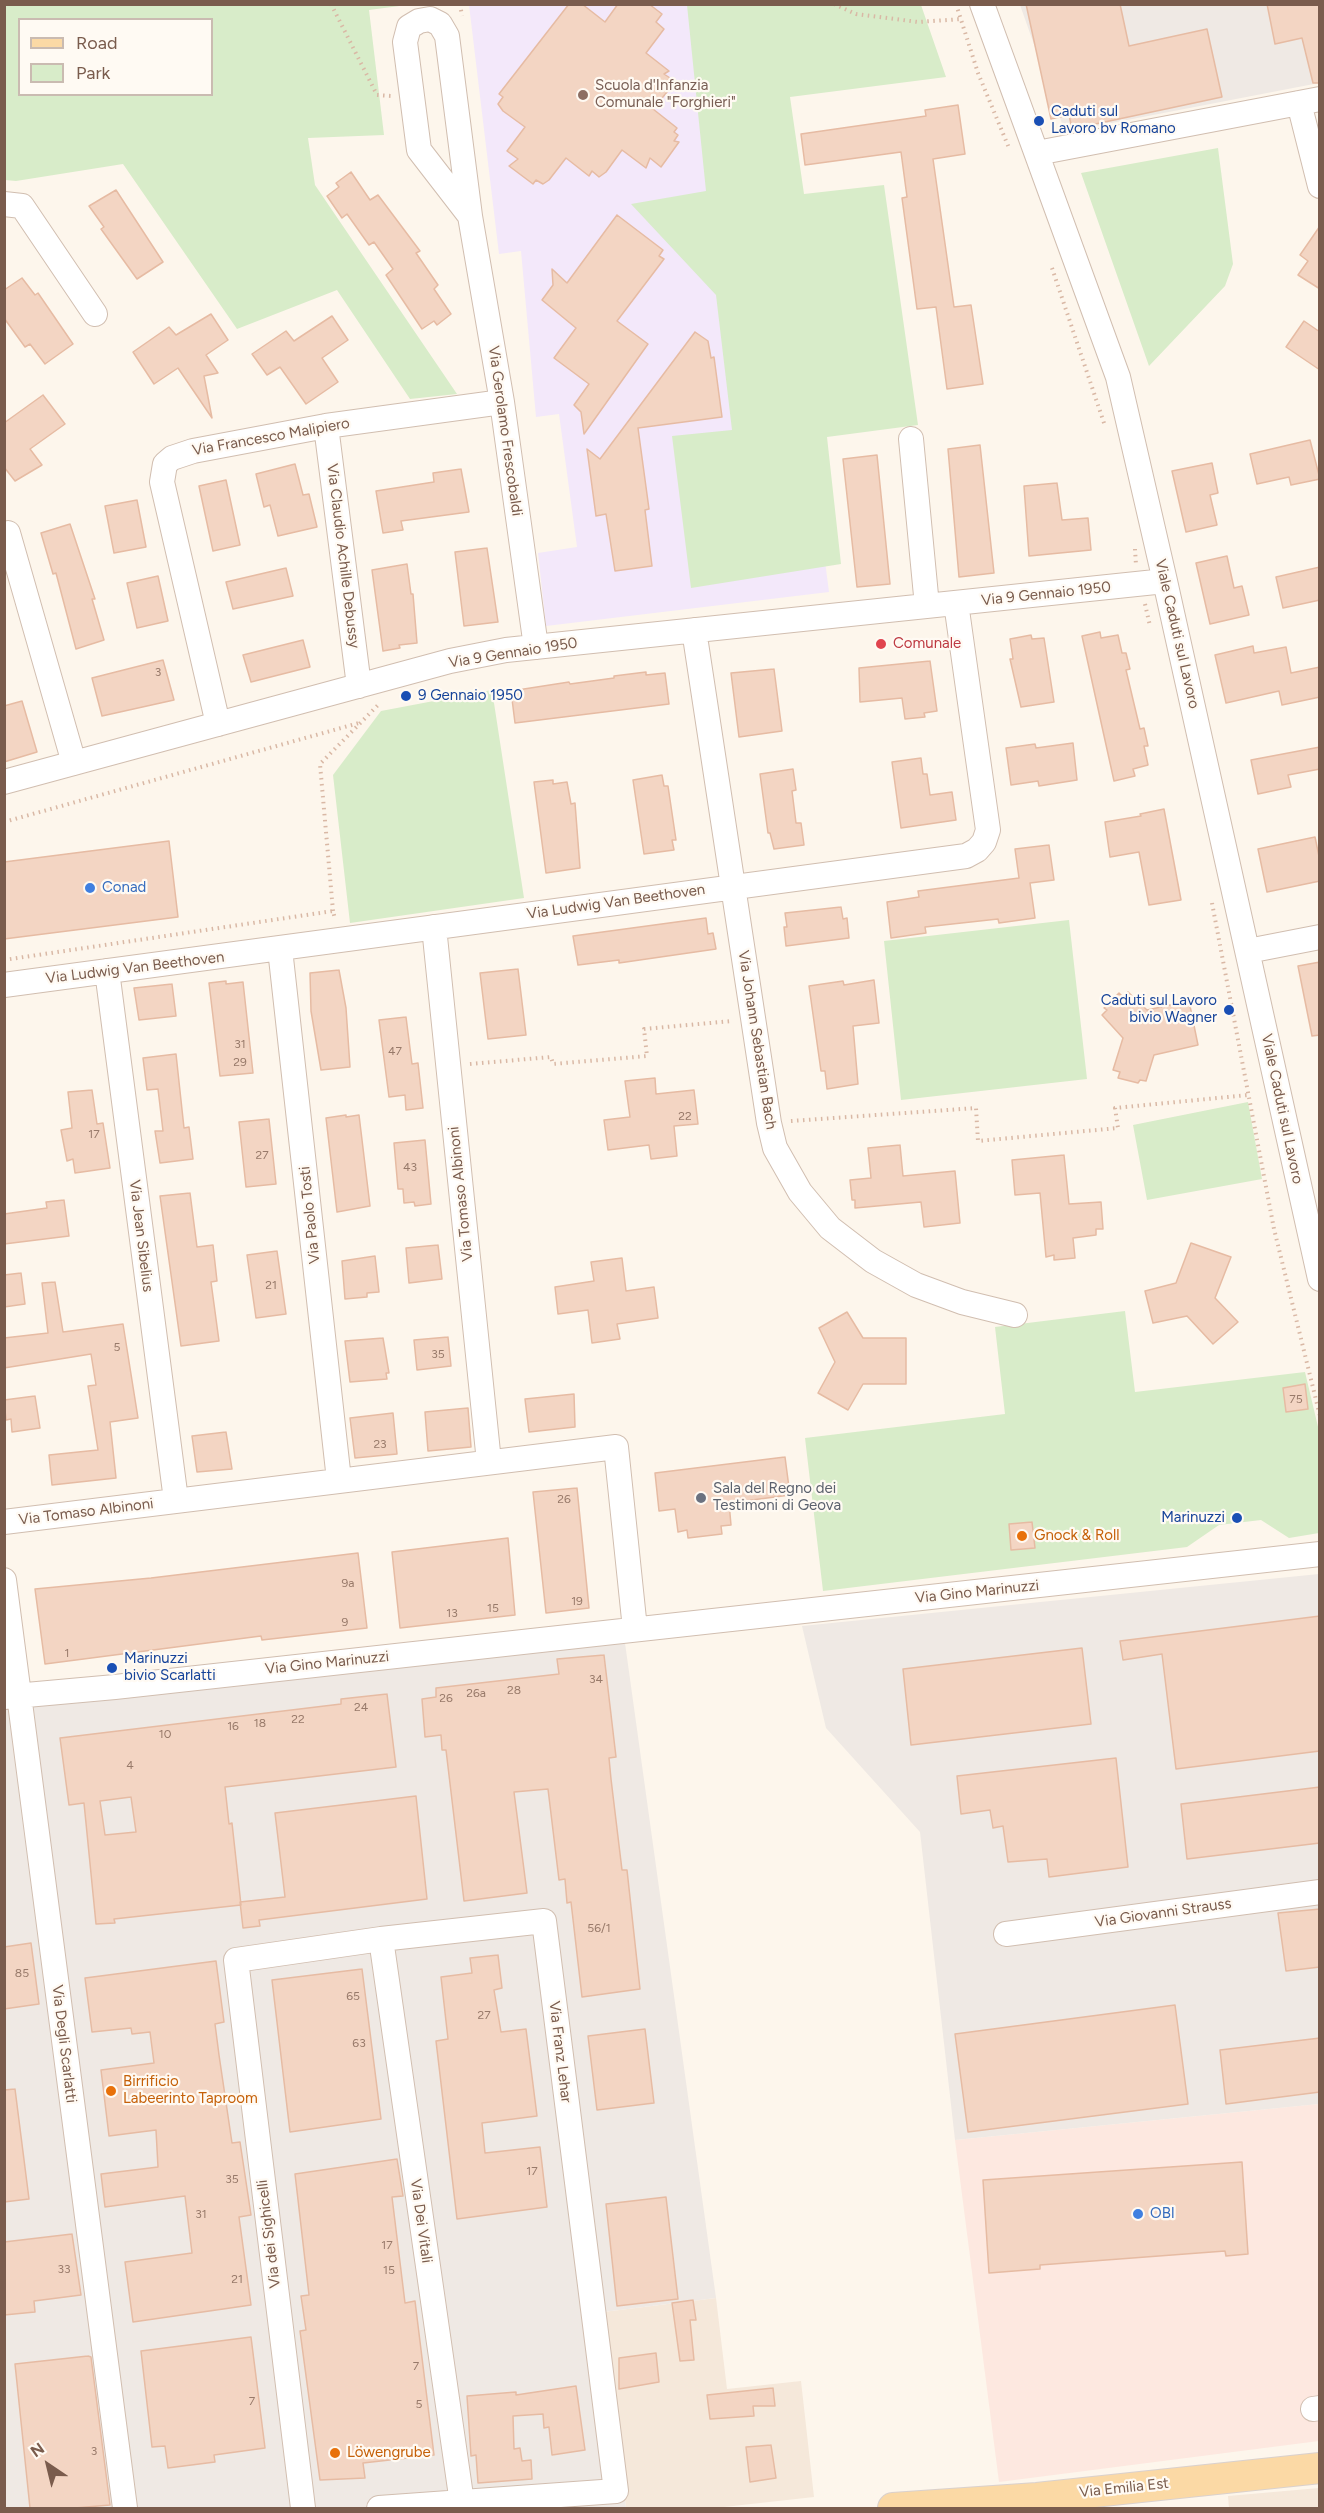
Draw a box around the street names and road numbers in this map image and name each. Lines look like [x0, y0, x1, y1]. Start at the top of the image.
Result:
street label: Via Gerolamo Frescobaldi [484, 345, 526, 517]
street label: Via Francesco Malipiero [191, 414, 351, 460]
street label: Via Claudio Achille Debussy [323, 463, 363, 649]
street label: Viale Caduti sul Lavoro [1151, 557, 1203, 711]
street label: Via 9 Gennaio 1950 [980, 578, 1112, 610]
street label: Via 9 Gennaio 1950 [447, 634, 579, 672]
street label: Via Ludwig Van Beethoven [526, 881, 706, 923]
street label: Via Ludwig Van Beethoven [45, 948, 225, 988]
street label: Via Johann Sebastian Bach [734, 949, 780, 1131]
street label: Viale Caduti sul Lavoro [1257, 1032, 1307, 1186]
street label: Via Tomaso Albinoni [445, 1126, 477, 1262]
street label: Via Paolo Tosti [296, 1165, 324, 1265]
street label: Via Jean Sibelius [125, 1179, 157, 1293]
street label: Via Tomaso Albinoni [18, 1495, 154, 1529]
street label: Via Gino Marinuzzi [914, 1577, 1040, 1607]
street label: Via Gino Marinuzzi [264, 1648, 390, 1678]
street label: Via Giovanni Strauss [1094, 1895, 1232, 1931]
street label: Via Degli Scarlatti [48, 1984, 80, 2104]
street label: Via Franz Lehar [545, 2000, 575, 2104]
street label: Via Dei Vitali [406, 2178, 436, 2264]
street label: Via dei Sighicelli [253, 2179, 285, 2289]
street label: Via Emilia Est [1078, 2474, 1170, 2502]

